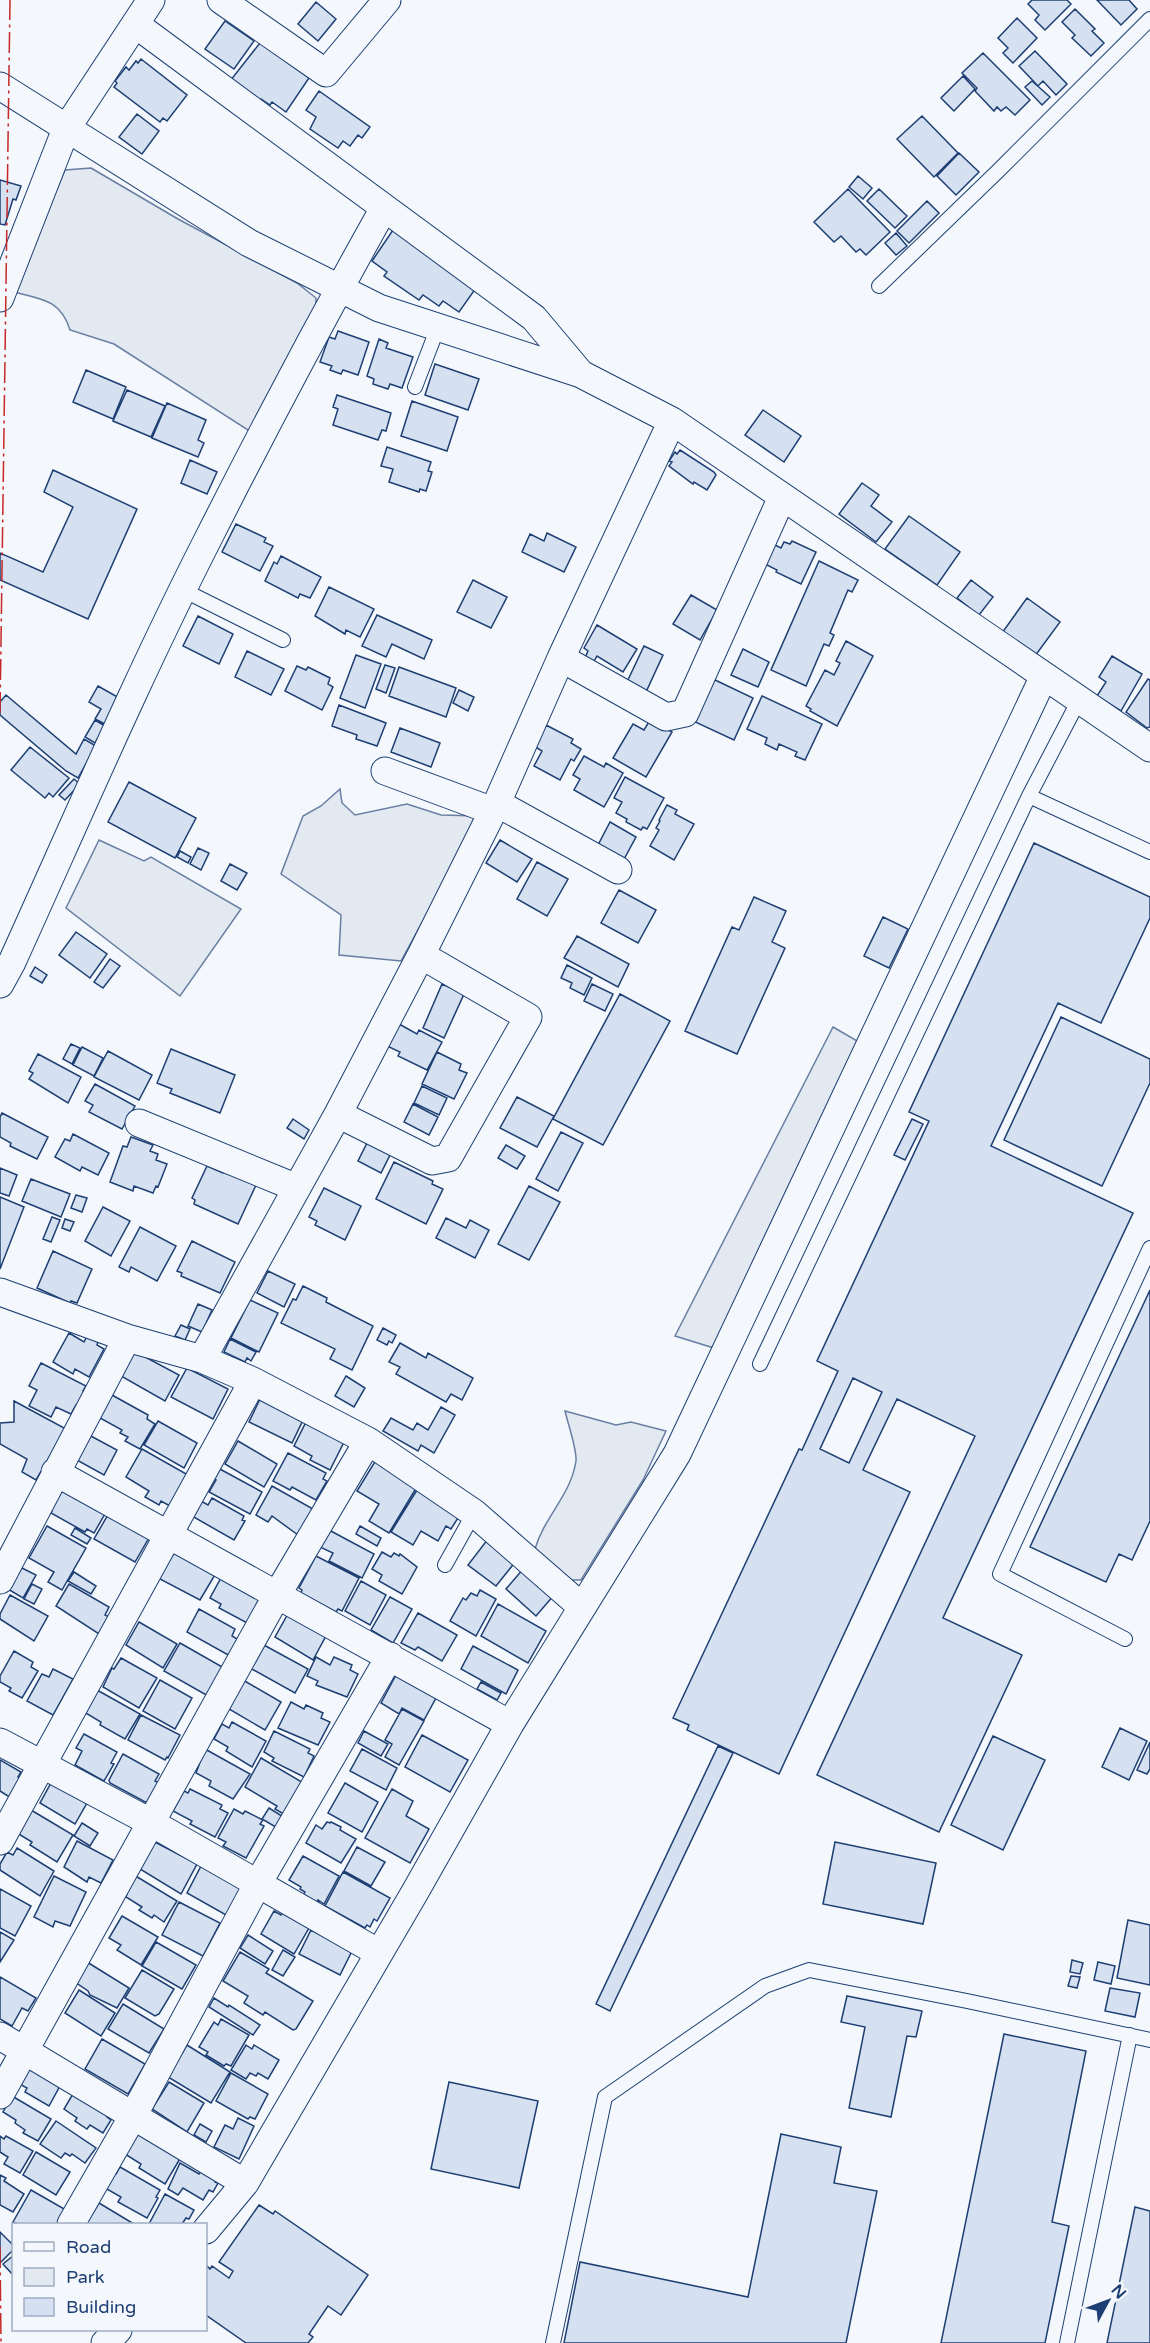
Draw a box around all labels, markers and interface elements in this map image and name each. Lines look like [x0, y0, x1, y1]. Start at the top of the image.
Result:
legend [12, 2223, 207, 2331]
text: Road [66, 2236, 111, 2258]
text: Park [66, 2266, 105, 2288]
north arrow [1078, 2271, 1138, 2331]
text: N [1107, 2280, 1130, 2303]
text: Building [66, 2296, 136, 2318]

